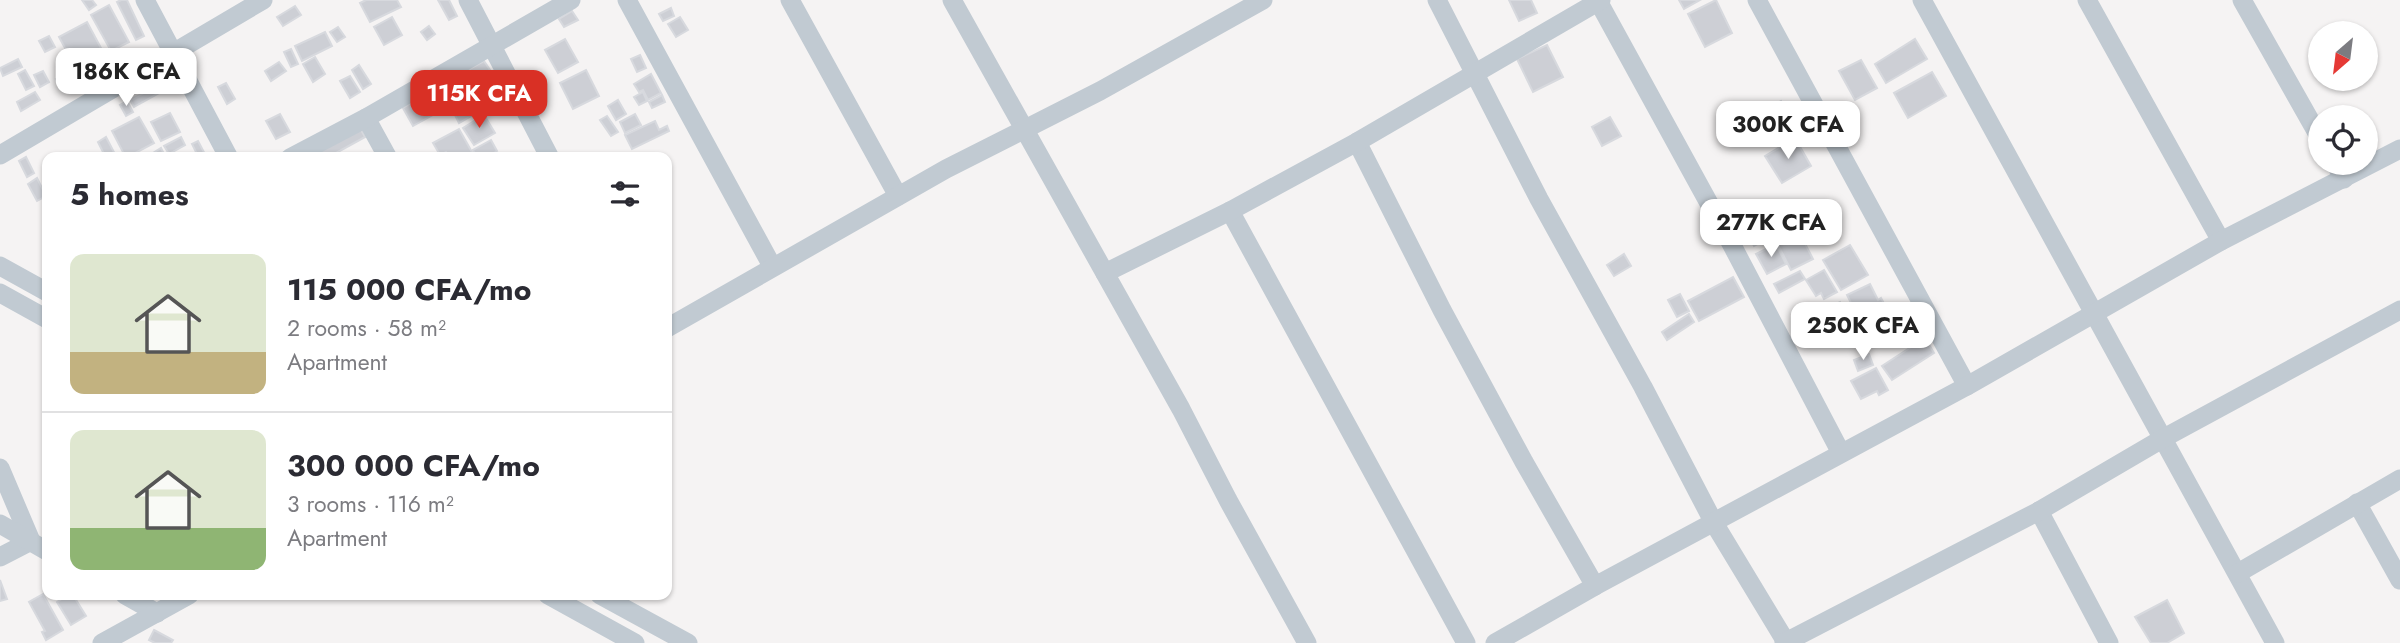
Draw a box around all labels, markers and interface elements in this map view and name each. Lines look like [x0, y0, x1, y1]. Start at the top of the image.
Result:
north arrow [2308, 21, 2378, 91]
map controls [2308, 21, 2378, 175]
pin: 186K CFA [54, 48, 198, 108]
text: 186K CFA [72, 54, 180, 88]
pin: 115K CFA [407, 71, 551, 130]
text: 115K CFA [426, 76, 532, 110]
pin: 300K CFA [1716, 102, 1860, 161]
button: locate [2308, 105, 2378, 175]
text: 300K CFA [1732, 107, 1844, 141]
text: 5 homes [70, 173, 189, 216]
icon: filters [606, 175, 644, 213]
pin: 277K CFA [1699, 200, 1843, 259]
text: 277K CFA [1716, 205, 1826, 239]
text: 115 000 CFA/mo [287, 268, 531, 311]
icon: home [126, 282, 210, 366]
pin: 250K CFA [1791, 302, 1935, 362]
text: 250K CFA [1807, 308, 1919, 342]
text: 2 rooms · 58 m² [287, 311, 446, 345]
text: Apartment [287, 345, 387, 379]
text: 300 000 CFA/mo [287, 444, 540, 487]
icon: home [126, 458, 210, 542]
text: 3 rooms · 116 m² [287, 487, 454, 521]
text: Apartment [287, 521, 387, 555]

